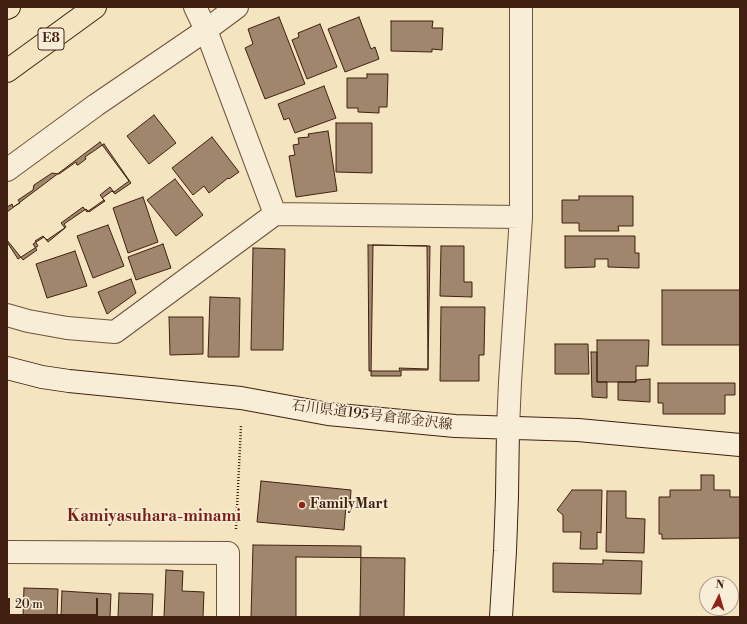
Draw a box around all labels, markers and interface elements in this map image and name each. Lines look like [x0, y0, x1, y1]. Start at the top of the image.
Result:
road number: E8 [38, 28, 64, 50]
street label: 石川県道195号倉部金沢線 [291, 398, 453, 434]
place label: FamilyMart [310, 497, 388, 513]
marker: FamilyMart [297, 500, 307, 510]
district label: Kamiyasuhara-minami [67, 507, 241, 527]
north arrow [699, 576, 739, 616]
text: N [715, 578, 725, 592]
scale bar [10, 590, 100, 616]
text: 20 m [15, 597, 43, 612]

